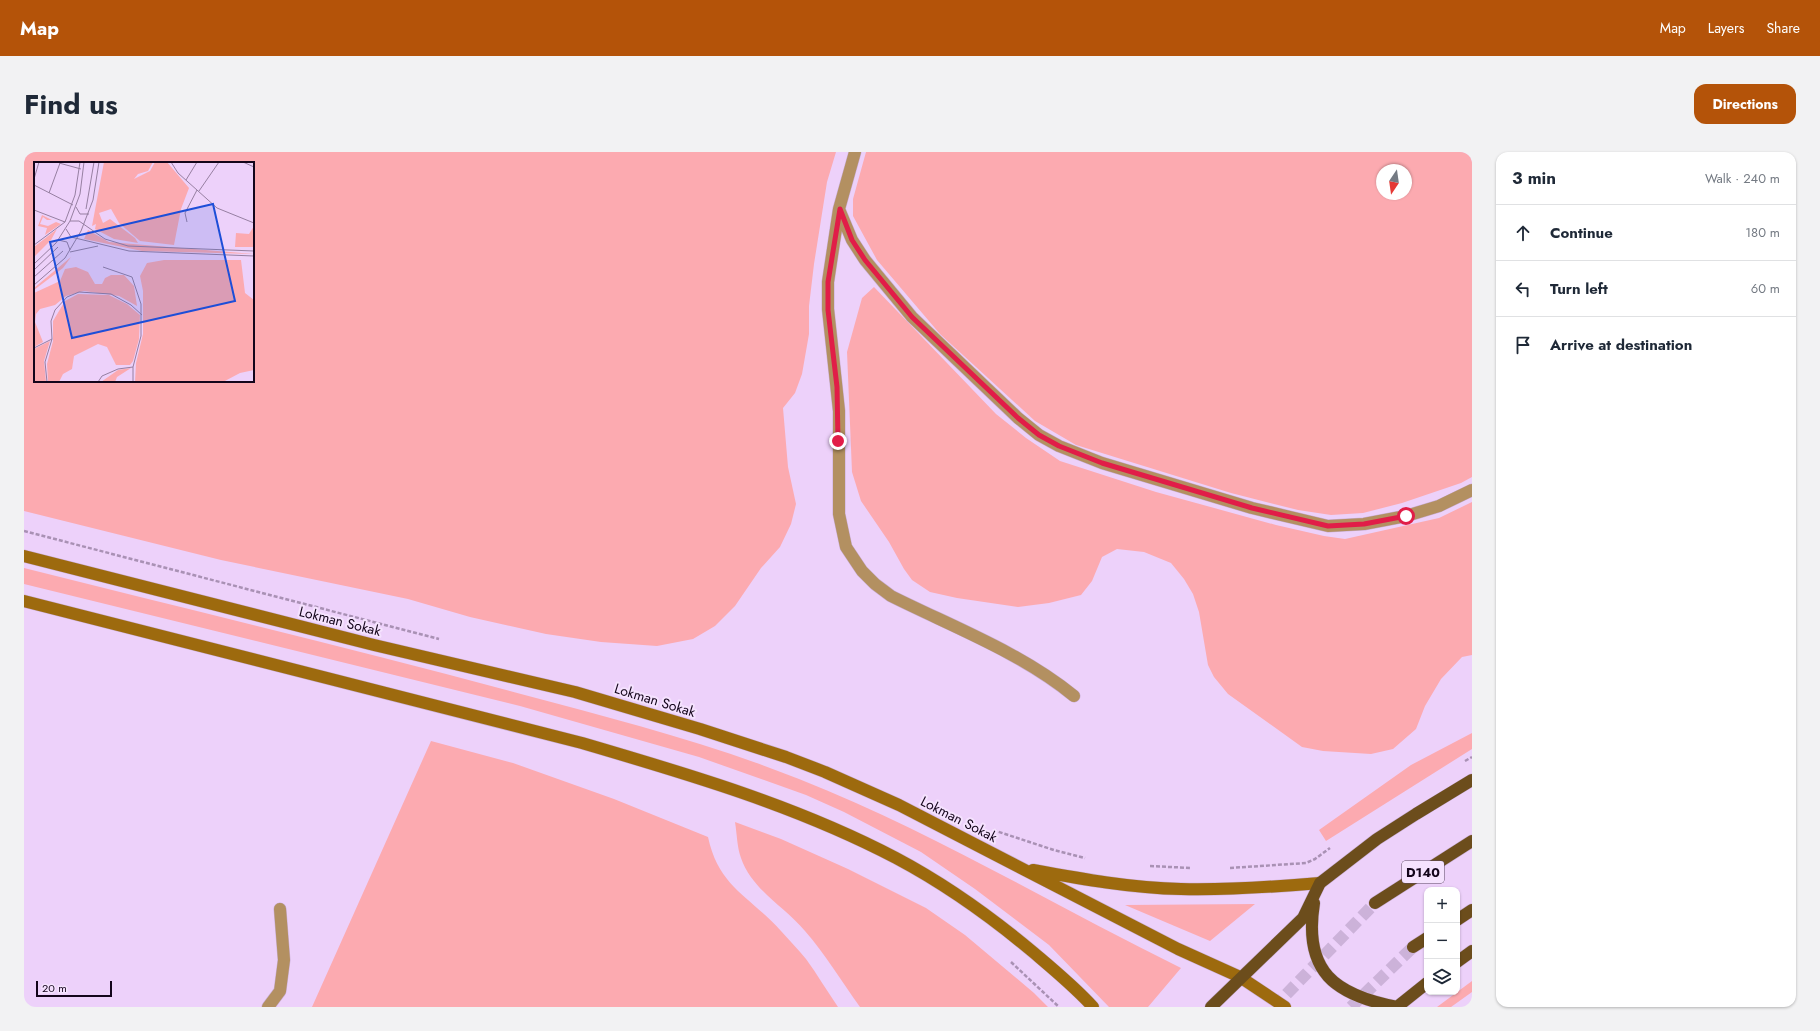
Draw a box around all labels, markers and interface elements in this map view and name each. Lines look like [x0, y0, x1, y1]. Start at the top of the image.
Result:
text: Map [20, 15, 59, 42]
text: Map [1660, 18, 1686, 38]
text: Layers [1708, 18, 1744, 38]
text: Share [1766, 18, 1800, 38]
text: Find us [24, 84, 118, 125]
button: Directions [1694, 84, 1796, 124]
inset map [34, 162, 254, 382]
north arrow [1376, 164, 1412, 200]
text: 3 min [1512, 166, 1556, 190]
text: Walk · 240 m [1705, 169, 1780, 188]
icon: ahead [1512, 222, 1534, 244]
text: Continue [1550, 222, 1613, 244]
text: 180 m [1745, 223, 1780, 242]
icon: left [1512, 278, 1534, 300]
text: Turn left [1550, 278, 1608, 300]
text: 60 m [1751, 279, 1780, 298]
icon: arrive [1512, 334, 1534, 356]
text: Arrive at destination [1550, 334, 1692, 356]
route end [829, 432, 847, 450]
route start [1397, 507, 1415, 525]
street label: Lokman Sokak [297, 601, 384, 641]
street label: Lokman Sokak [612, 678, 699, 722]
street label: Lokman Sokak [917, 791, 1002, 847]
road number: D140 [1402, 861, 1444, 883]
map controls [1424, 887, 1460, 995]
button: + [1424, 887, 1460, 923]
button: − [1424, 923, 1460, 959]
button: layers [1424, 959, 1460, 995]
scale bar [36, 979, 112, 998]
text: 20 m [42, 980, 67, 996]

